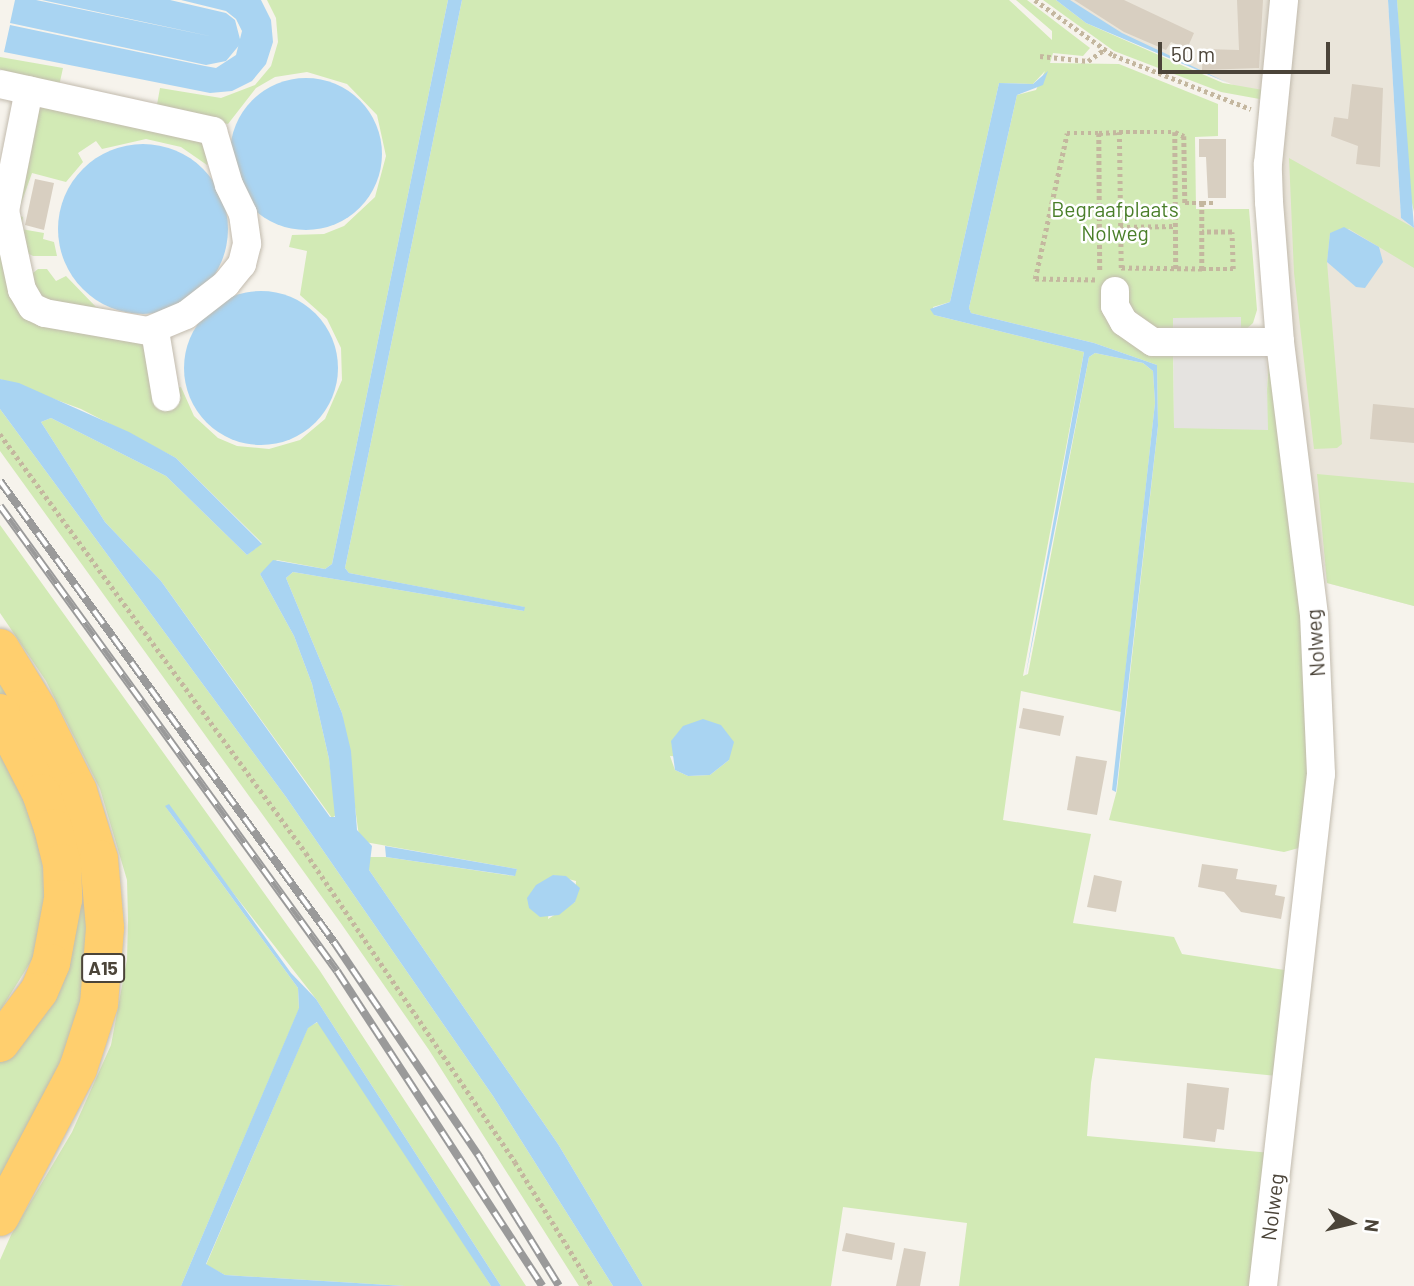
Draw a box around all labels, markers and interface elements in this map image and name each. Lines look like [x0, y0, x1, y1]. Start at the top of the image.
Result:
scale bar [1162, 28, 1334, 72]
text: 50 m [1171, 41, 1215, 66]
park label: Begraafplaats Nolweg [1051, 196, 1179, 246]
street label: Nolweg [1300, 608, 1330, 678]
road number: A15 [80, 952, 126, 984]
street label: Nolweg [1255, 1172, 1289, 1242]
north arrow [1316, 1188, 1386, 1258]
text: N [1360, 1218, 1385, 1233]

